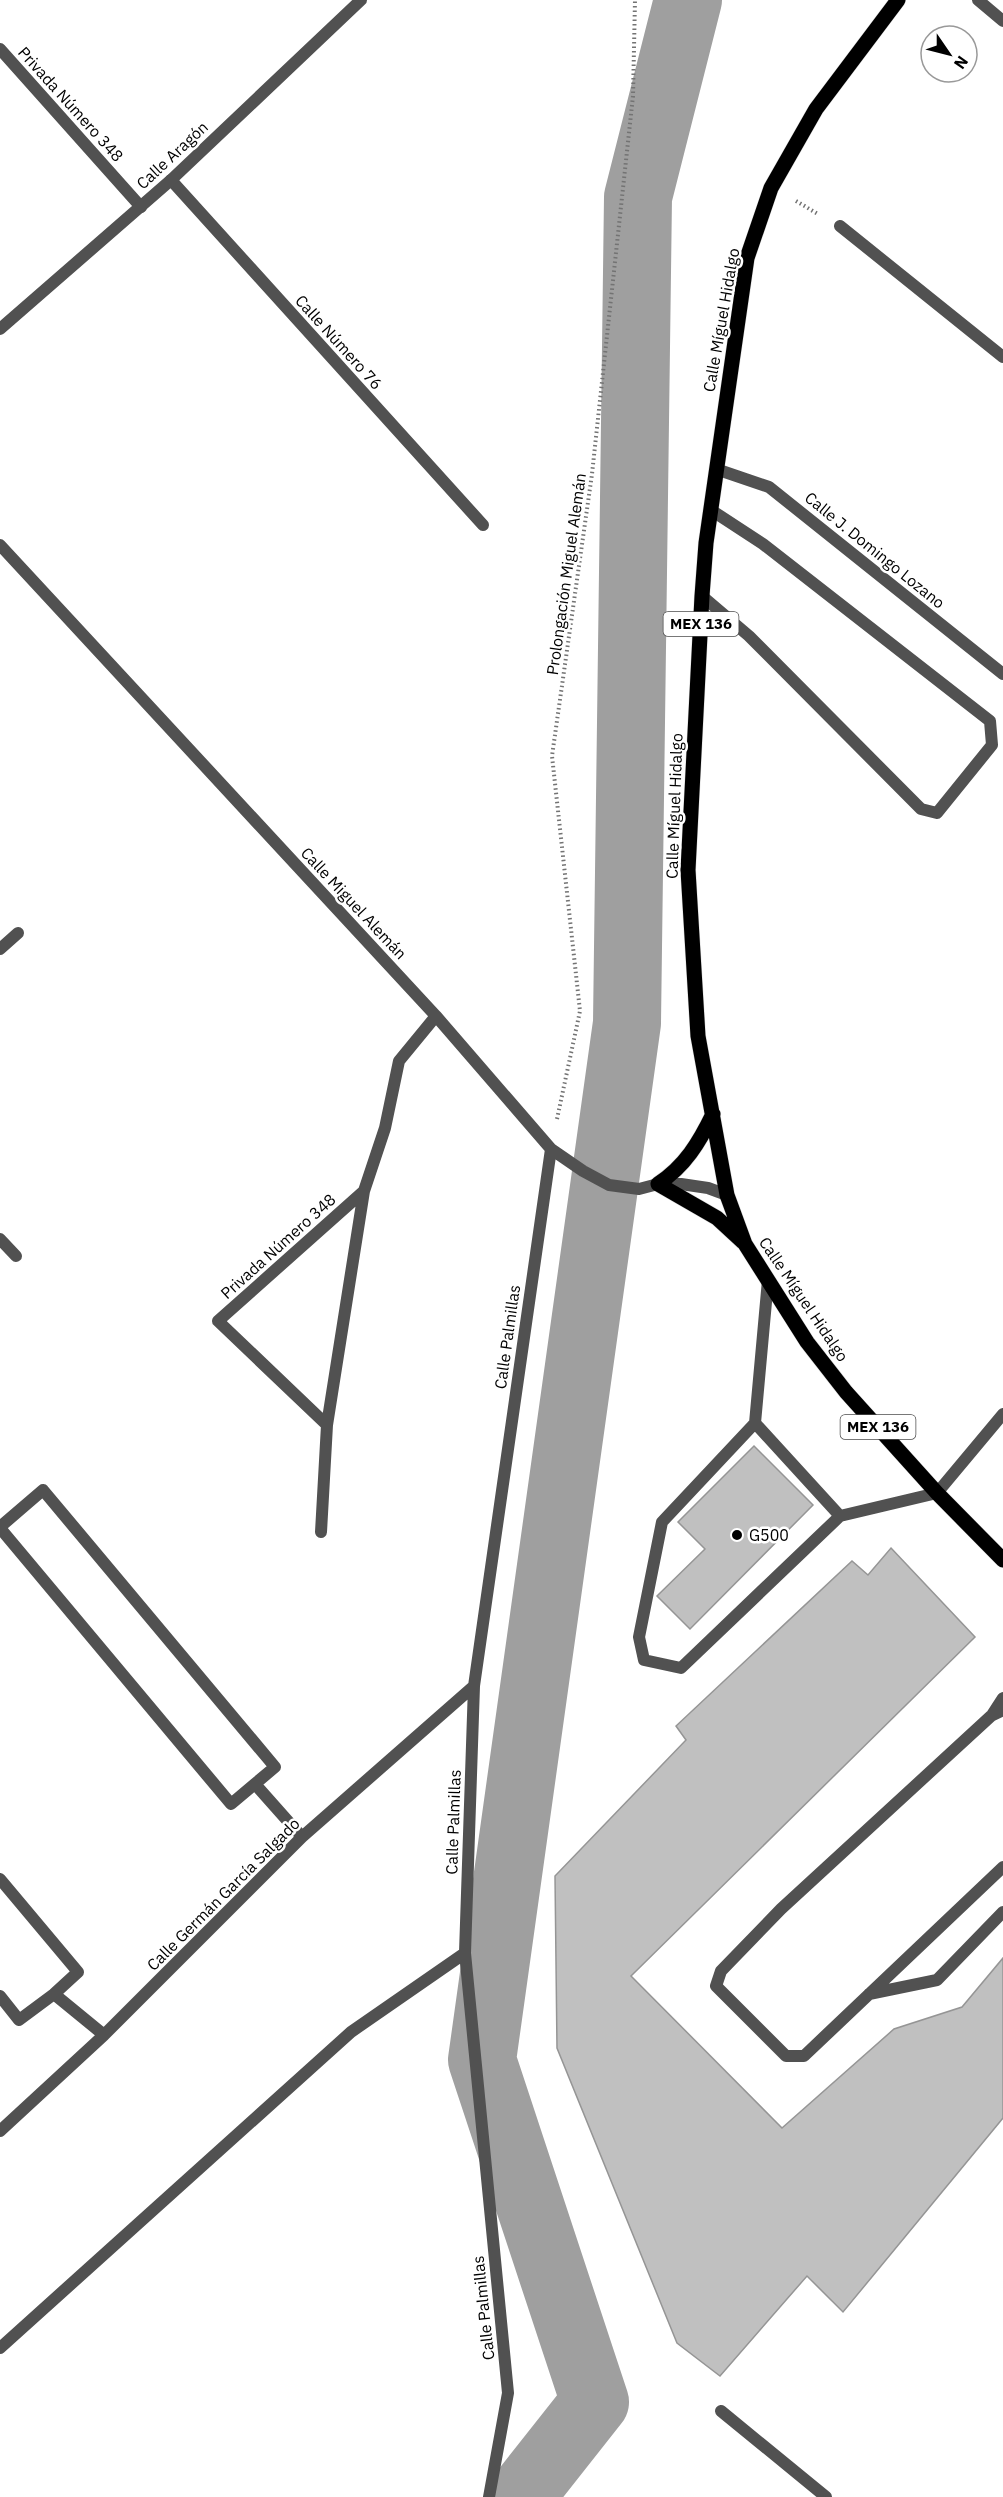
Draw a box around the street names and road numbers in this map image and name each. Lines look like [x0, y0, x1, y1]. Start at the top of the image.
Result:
street label: Privada Número 348 [14, 42, 128, 166]
street label: Calle Aragón [132, 117, 212, 193]
street label: Calle Míguel Hidalgo [698, 246, 744, 394]
street label: Calle Número 76 [291, 291, 387, 393]
street label: Prolongación Miguel Alemán [542, 472, 590, 676]
street label: Calle J. Domingo Lozano [801, 487, 949, 613]
road number: MEX 136 [664, 612, 738, 636]
street label: Calle Míguel Hidalgo [661, 733, 687, 879]
street label: Calle Miguel Alemán [297, 843, 411, 963]
street label: Privada Número 348 [216, 1189, 340, 1303]
street label: Calle Míguel Hidalgo [755, 1233, 853, 1365]
street label: Calle Palmillas [490, 1284, 524, 1390]
road number: MEX 136 [840, 1415, 916, 1439]
street label: Calle Palmillas [441, 1769, 465, 1875]
street label: Calle Germán García Salgado [142, 1813, 304, 1975]
street label: Calle Palmillas [468, 2255, 498, 2361]

